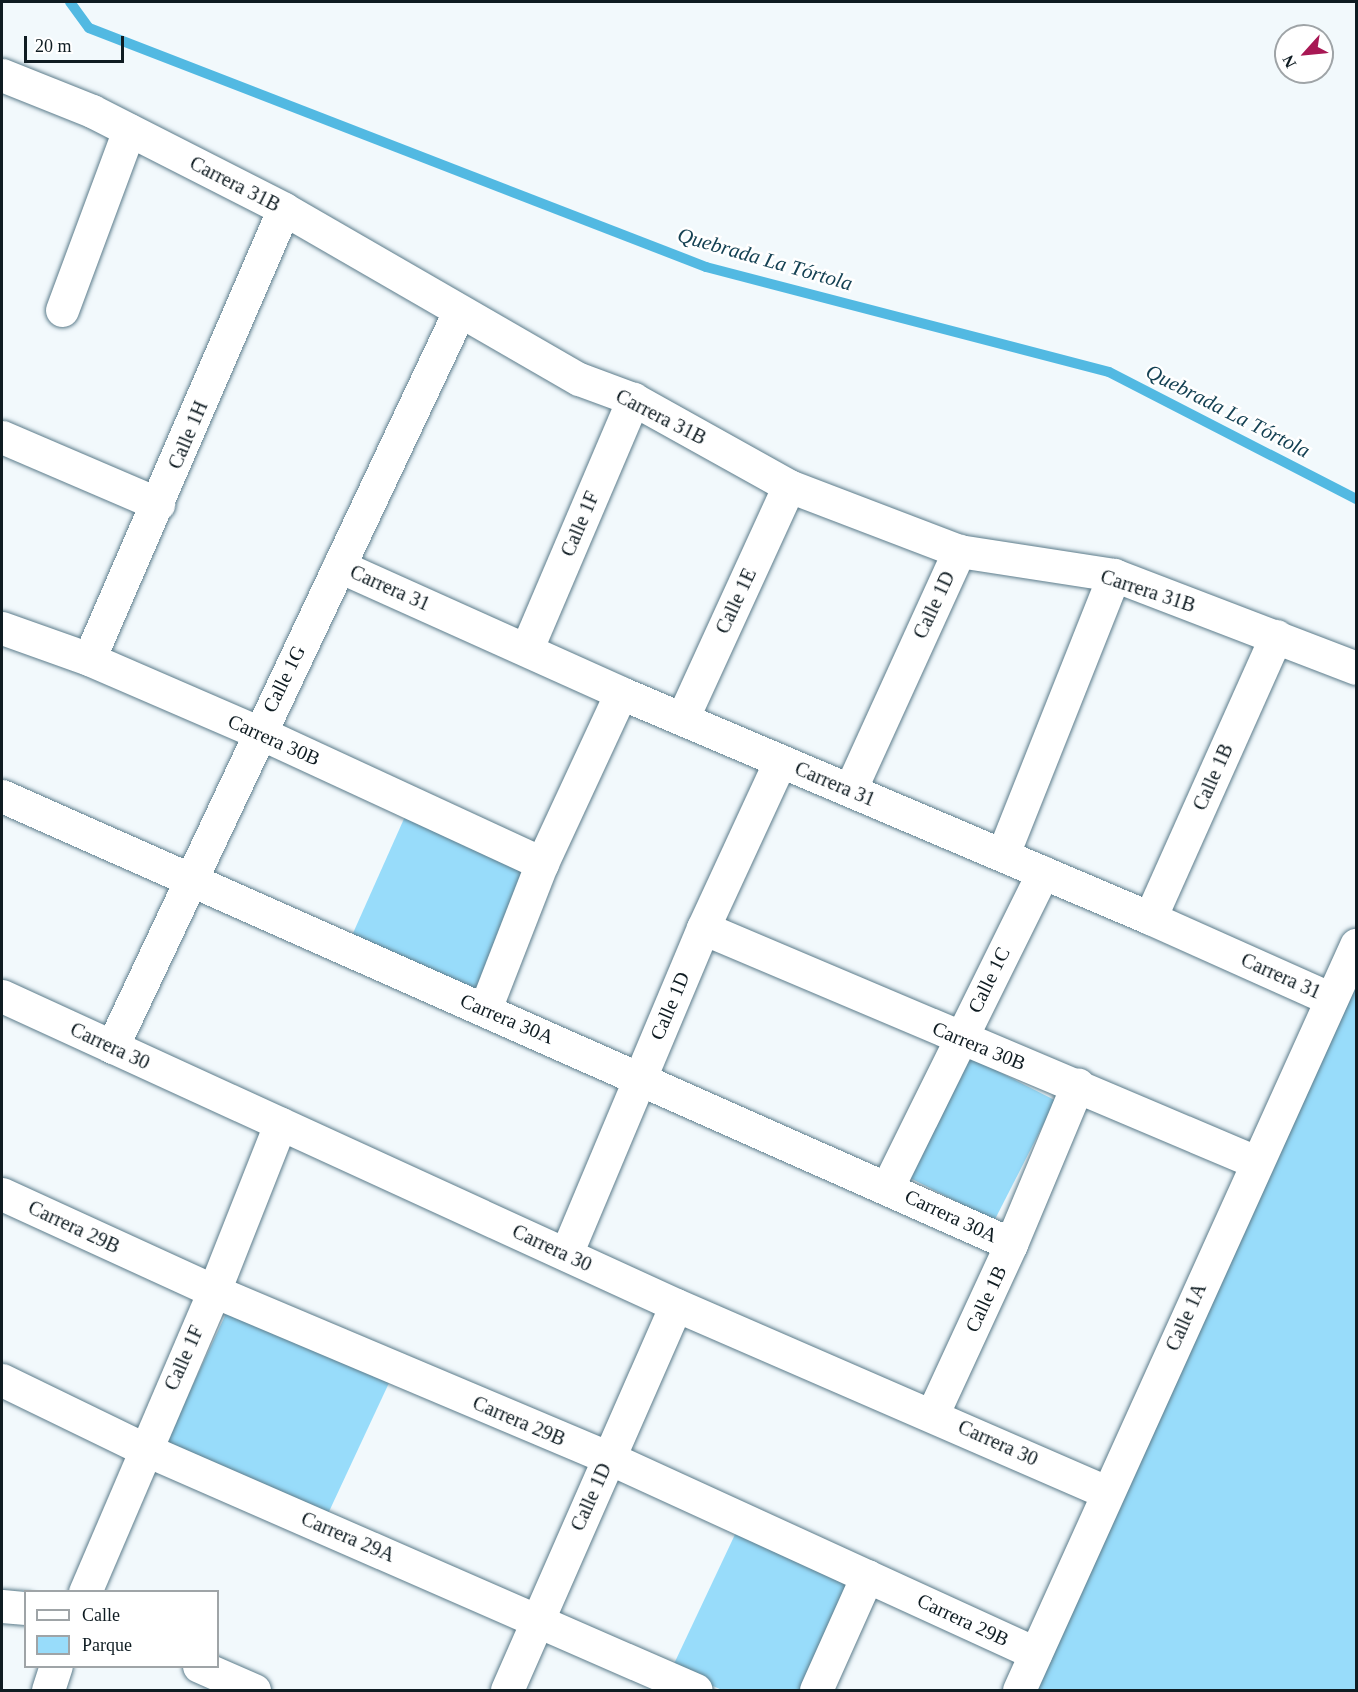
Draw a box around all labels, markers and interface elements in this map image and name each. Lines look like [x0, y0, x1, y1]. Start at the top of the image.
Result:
scale bar [27, 24, 128, 62]
north arrow [1274, 24, 1334, 84]
text: 20 m [35, 36, 72, 56]
text: N [1279, 52, 1299, 71]
street label: Carrera 31B [186, 151, 284, 217]
water label: Quebrada La Tórtola [675, 222, 855, 296]
water label: Quebrada La Tórtola [1142, 359, 1314, 463]
street label: Carrera 31B [612, 384, 710, 450]
street label: Calle 1H [163, 397, 213, 473]
street label: Calle 1F [556, 488, 604, 560]
street label: Carrera 31 [346, 560, 434, 616]
street label: Calle 1E [710, 564, 762, 638]
street label: Carrera 31B [1098, 564, 1198, 618]
street label: Calle 1D [908, 567, 960, 643]
street label: Calle 1G [258, 642, 310, 716]
street label: Carrera 30B [224, 709, 324, 771]
street label: Calle 1B [1188, 740, 1238, 814]
street label: Carrera 31 [791, 756, 879, 812]
street label: Calle 1C [963, 943, 1015, 1017]
street label: Carrera 31 [1237, 948, 1325, 1004]
street label: Calle 1D [645, 968, 695, 1044]
street label: Carrera 30A [457, 989, 557, 1049]
street label: Carrera 30B [929, 1016, 1029, 1076]
street label: Carrera 30 [66, 1017, 154, 1075]
street label: Carrera 30A [901, 1184, 1001, 1248]
street label: Carrera 29B [24, 1195, 124, 1259]
street label: Carrera 30 [508, 1219, 596, 1277]
street label: Calle 1B [960, 1262, 1012, 1336]
street label: Calle 1A [1160, 1279, 1212, 1355]
street label: Calle 1F [159, 1322, 209, 1394]
street label: Carrera 29B [469, 1391, 569, 1451]
street label: Carrera 30 [954, 1415, 1042, 1471]
street label: Calle 1D [565, 1459, 617, 1535]
street label: Carrera 29A [298, 1507, 398, 1567]
street label: Carrera 29B [913, 1588, 1013, 1652]
legend [24, 1590, 219, 1668]
text: Calle [82, 1605, 120, 1625]
text: Parque [82, 1635, 132, 1655]

